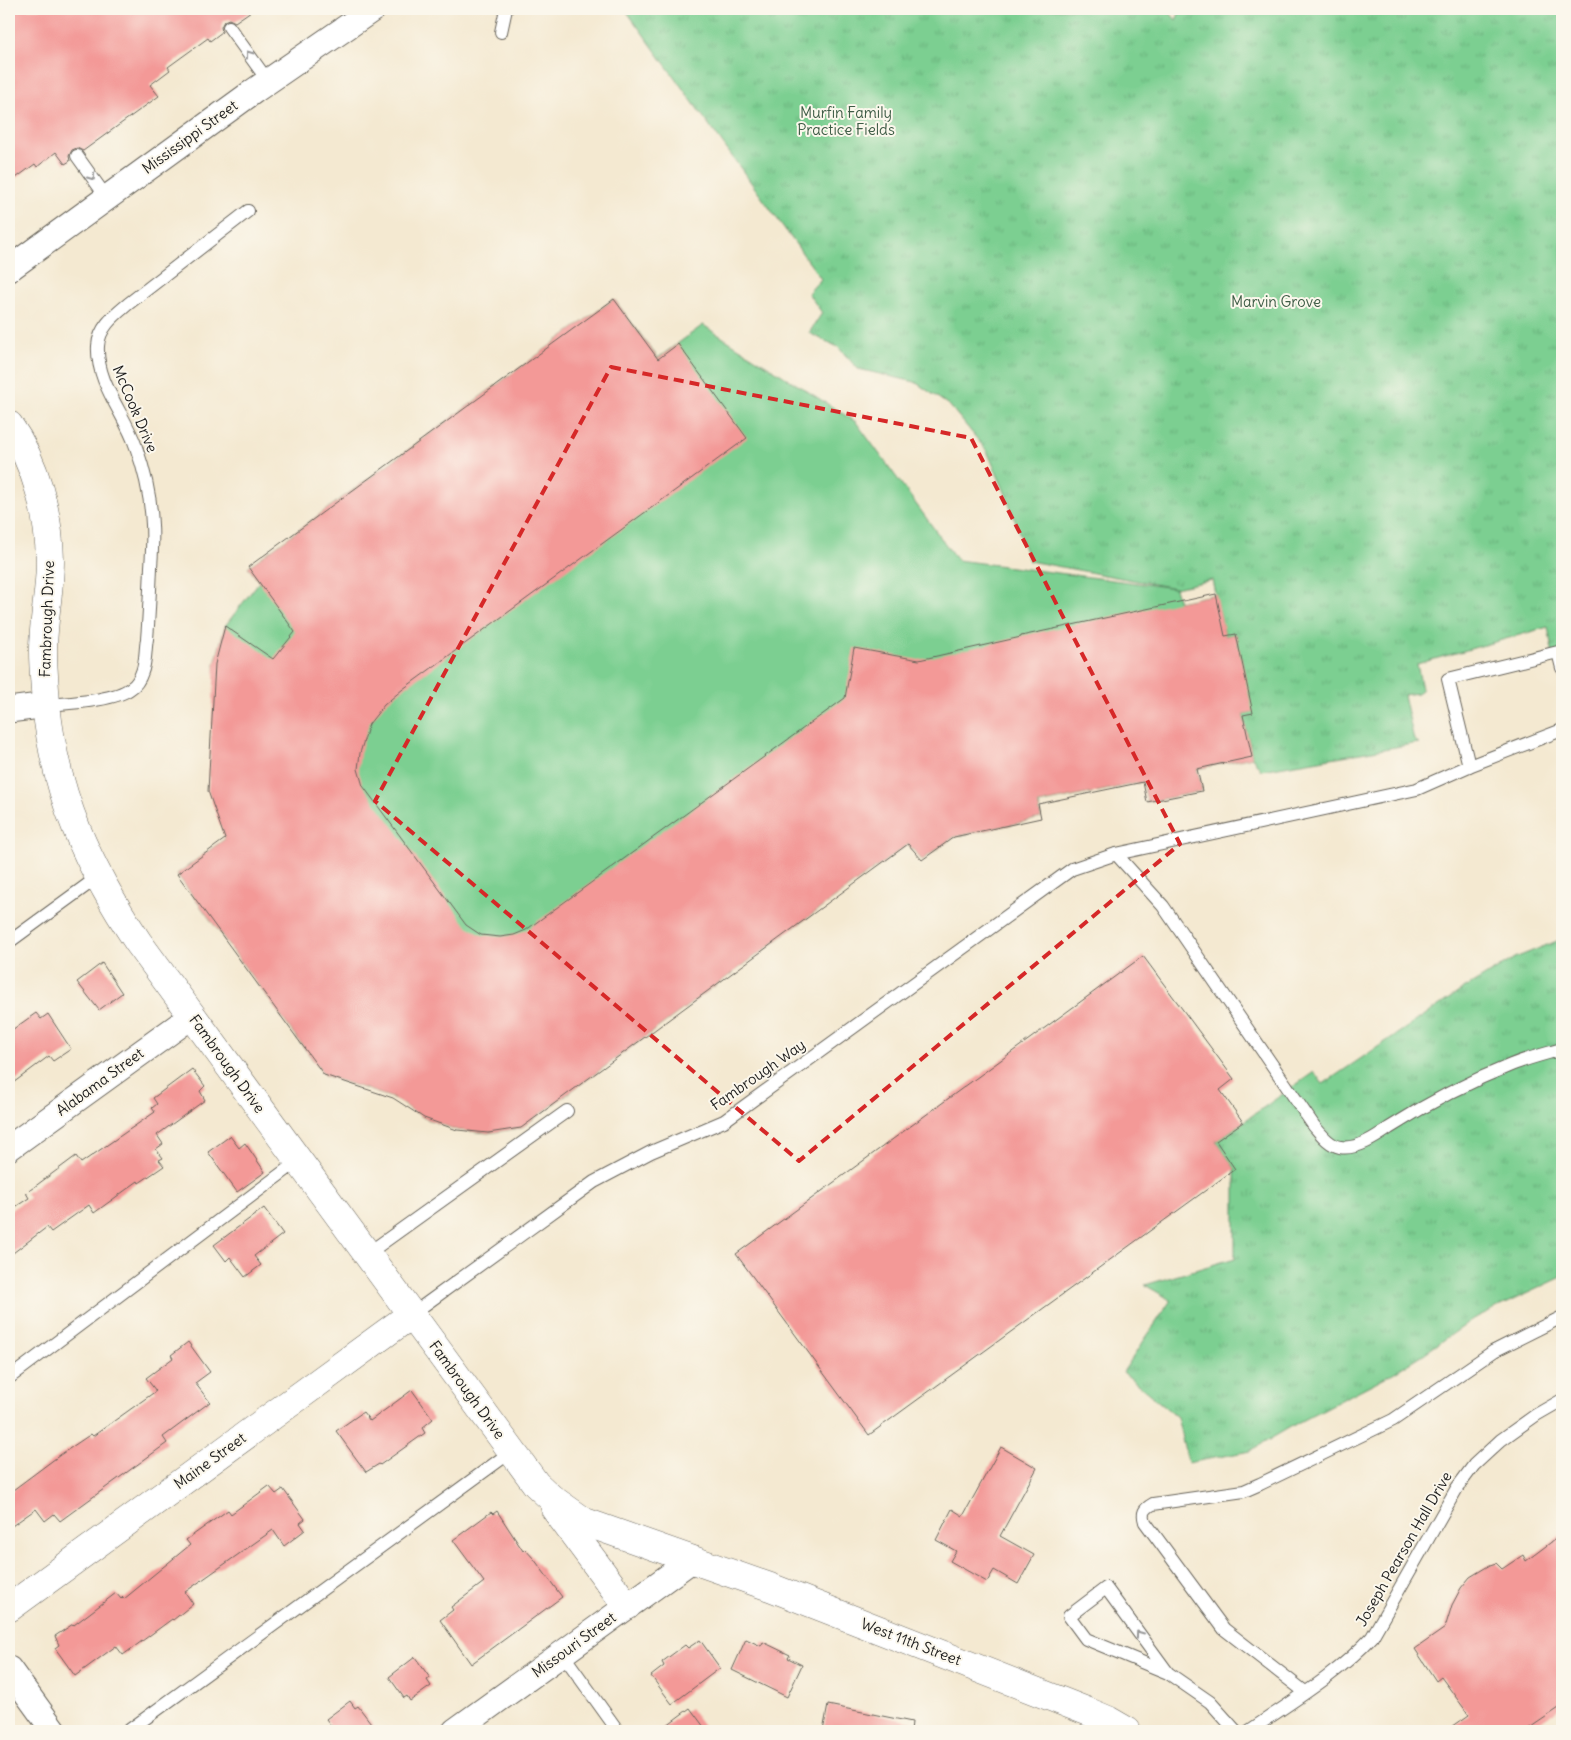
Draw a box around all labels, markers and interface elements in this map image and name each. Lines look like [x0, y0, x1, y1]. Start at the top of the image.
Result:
one-way arrow [246, 50, 255, 60]
street label: Mississippi Street [138, 96, 241, 178]
park label: Murfin Family Practice Fields [797, 103, 895, 139]
one-way arrow [86, 171, 95, 180]
park label: Marvin Grove [1231, 292, 1321, 311]
street label: McCook Drive [109, 362, 162, 455]
street label: Fambrough Drive [35, 560, 58, 678]
street label: Fambrough Drive [185, 1011, 269, 1117]
street label: Fambrough Way [707, 1035, 809, 1114]
street label: Alabama Street [52, 1043, 147, 1120]
street label: Fambrough Drive [425, 1337, 509, 1443]
street label: Maine Street [170, 1428, 249, 1493]
street label: Joseph Pearson Hall Drive [1351, 1468, 1456, 1630]
street label: Missouri Street [528, 1608, 620, 1681]
street label: West 11th Street [858, 1614, 964, 1669]
one-way arrow [1137, 1631, 1145, 1640]

